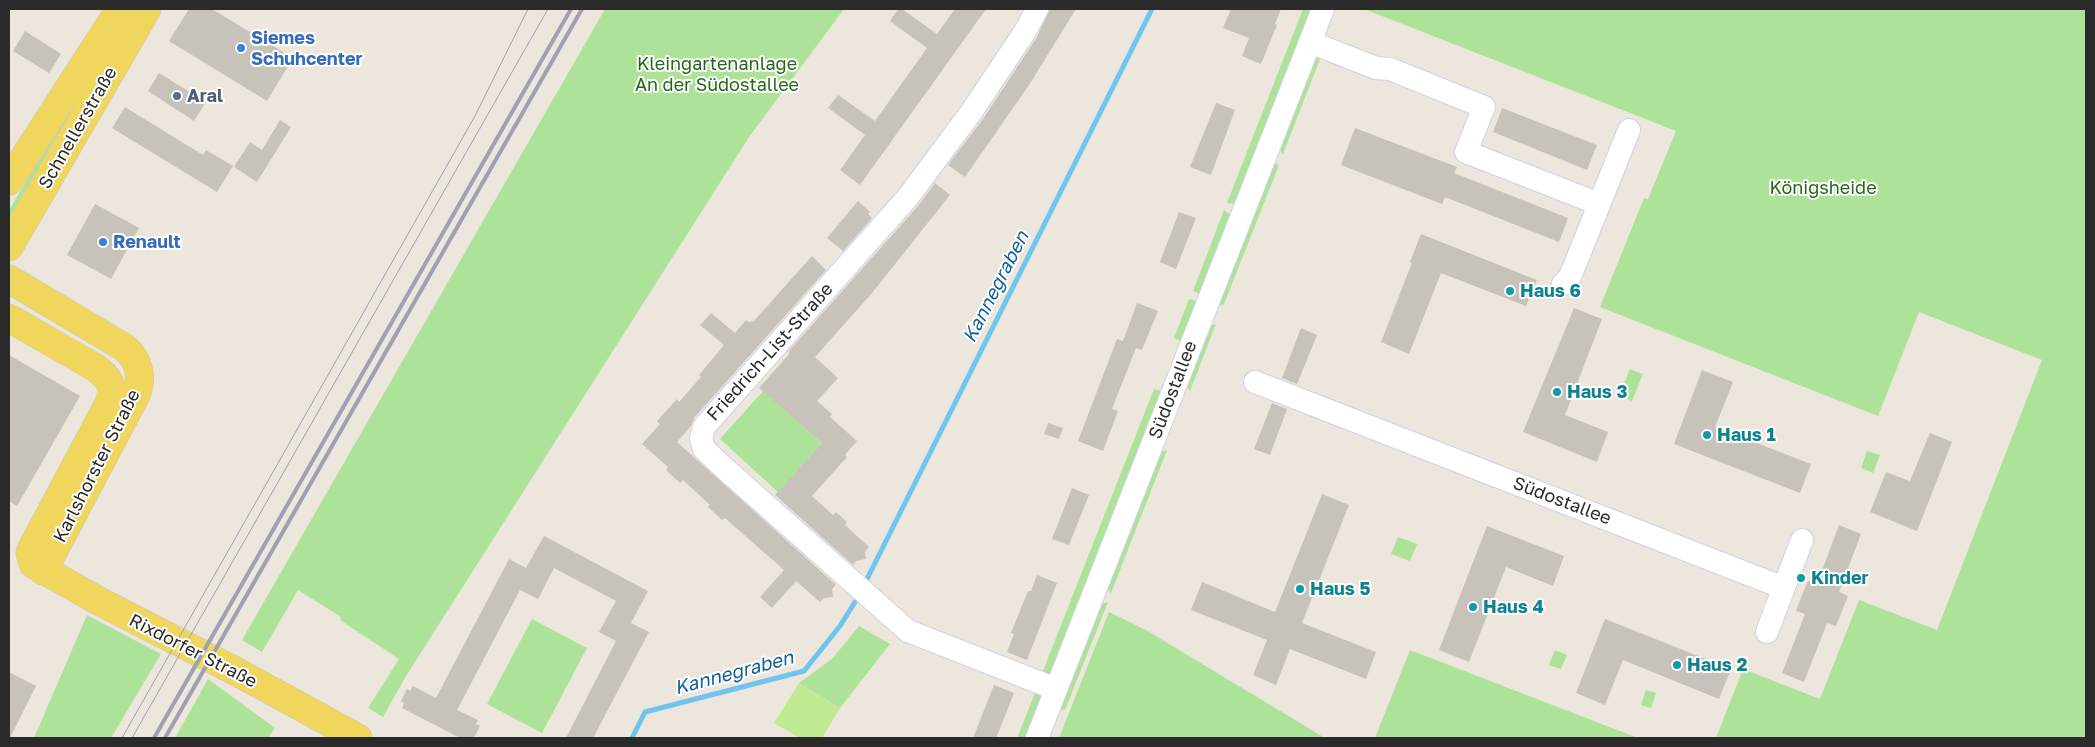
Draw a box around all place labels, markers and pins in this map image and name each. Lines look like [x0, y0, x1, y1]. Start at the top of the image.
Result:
place label: Siemes Schuhcenter [251, 27, 363, 70]
marker: Siemes Schuhcenter [235, 42, 247, 54]
place label: Aral [187, 85, 223, 107]
marker: Aral [171, 90, 183, 102]
place label: Renault [113, 231, 181, 253]
marker: Renault [97, 236, 109, 248]
place label: Haus 6 [1520, 280, 1581, 302]
marker: Haus 6 [1504, 285, 1516, 297]
place label: Haus 3 [1567, 381, 1627, 403]
marker: Haus 3 [1551, 386, 1563, 398]
place label: Haus 1 [1717, 424, 1776, 446]
marker: Haus 1 [1701, 429, 1713, 441]
place label: Kinder [1811, 567, 1869, 589]
marker: Kinder [1795, 572, 1807, 584]
place label: Haus 5 [1310, 578, 1370, 600]
marker: Haus 5 [1294, 583, 1306, 595]
place label: Haus 4 [1483, 596, 1544, 618]
marker: Haus 4 [1467, 601, 1479, 613]
place label: Haus 2 [1687, 654, 1747, 676]
marker: Haus 2 [1671, 659, 1683, 671]

